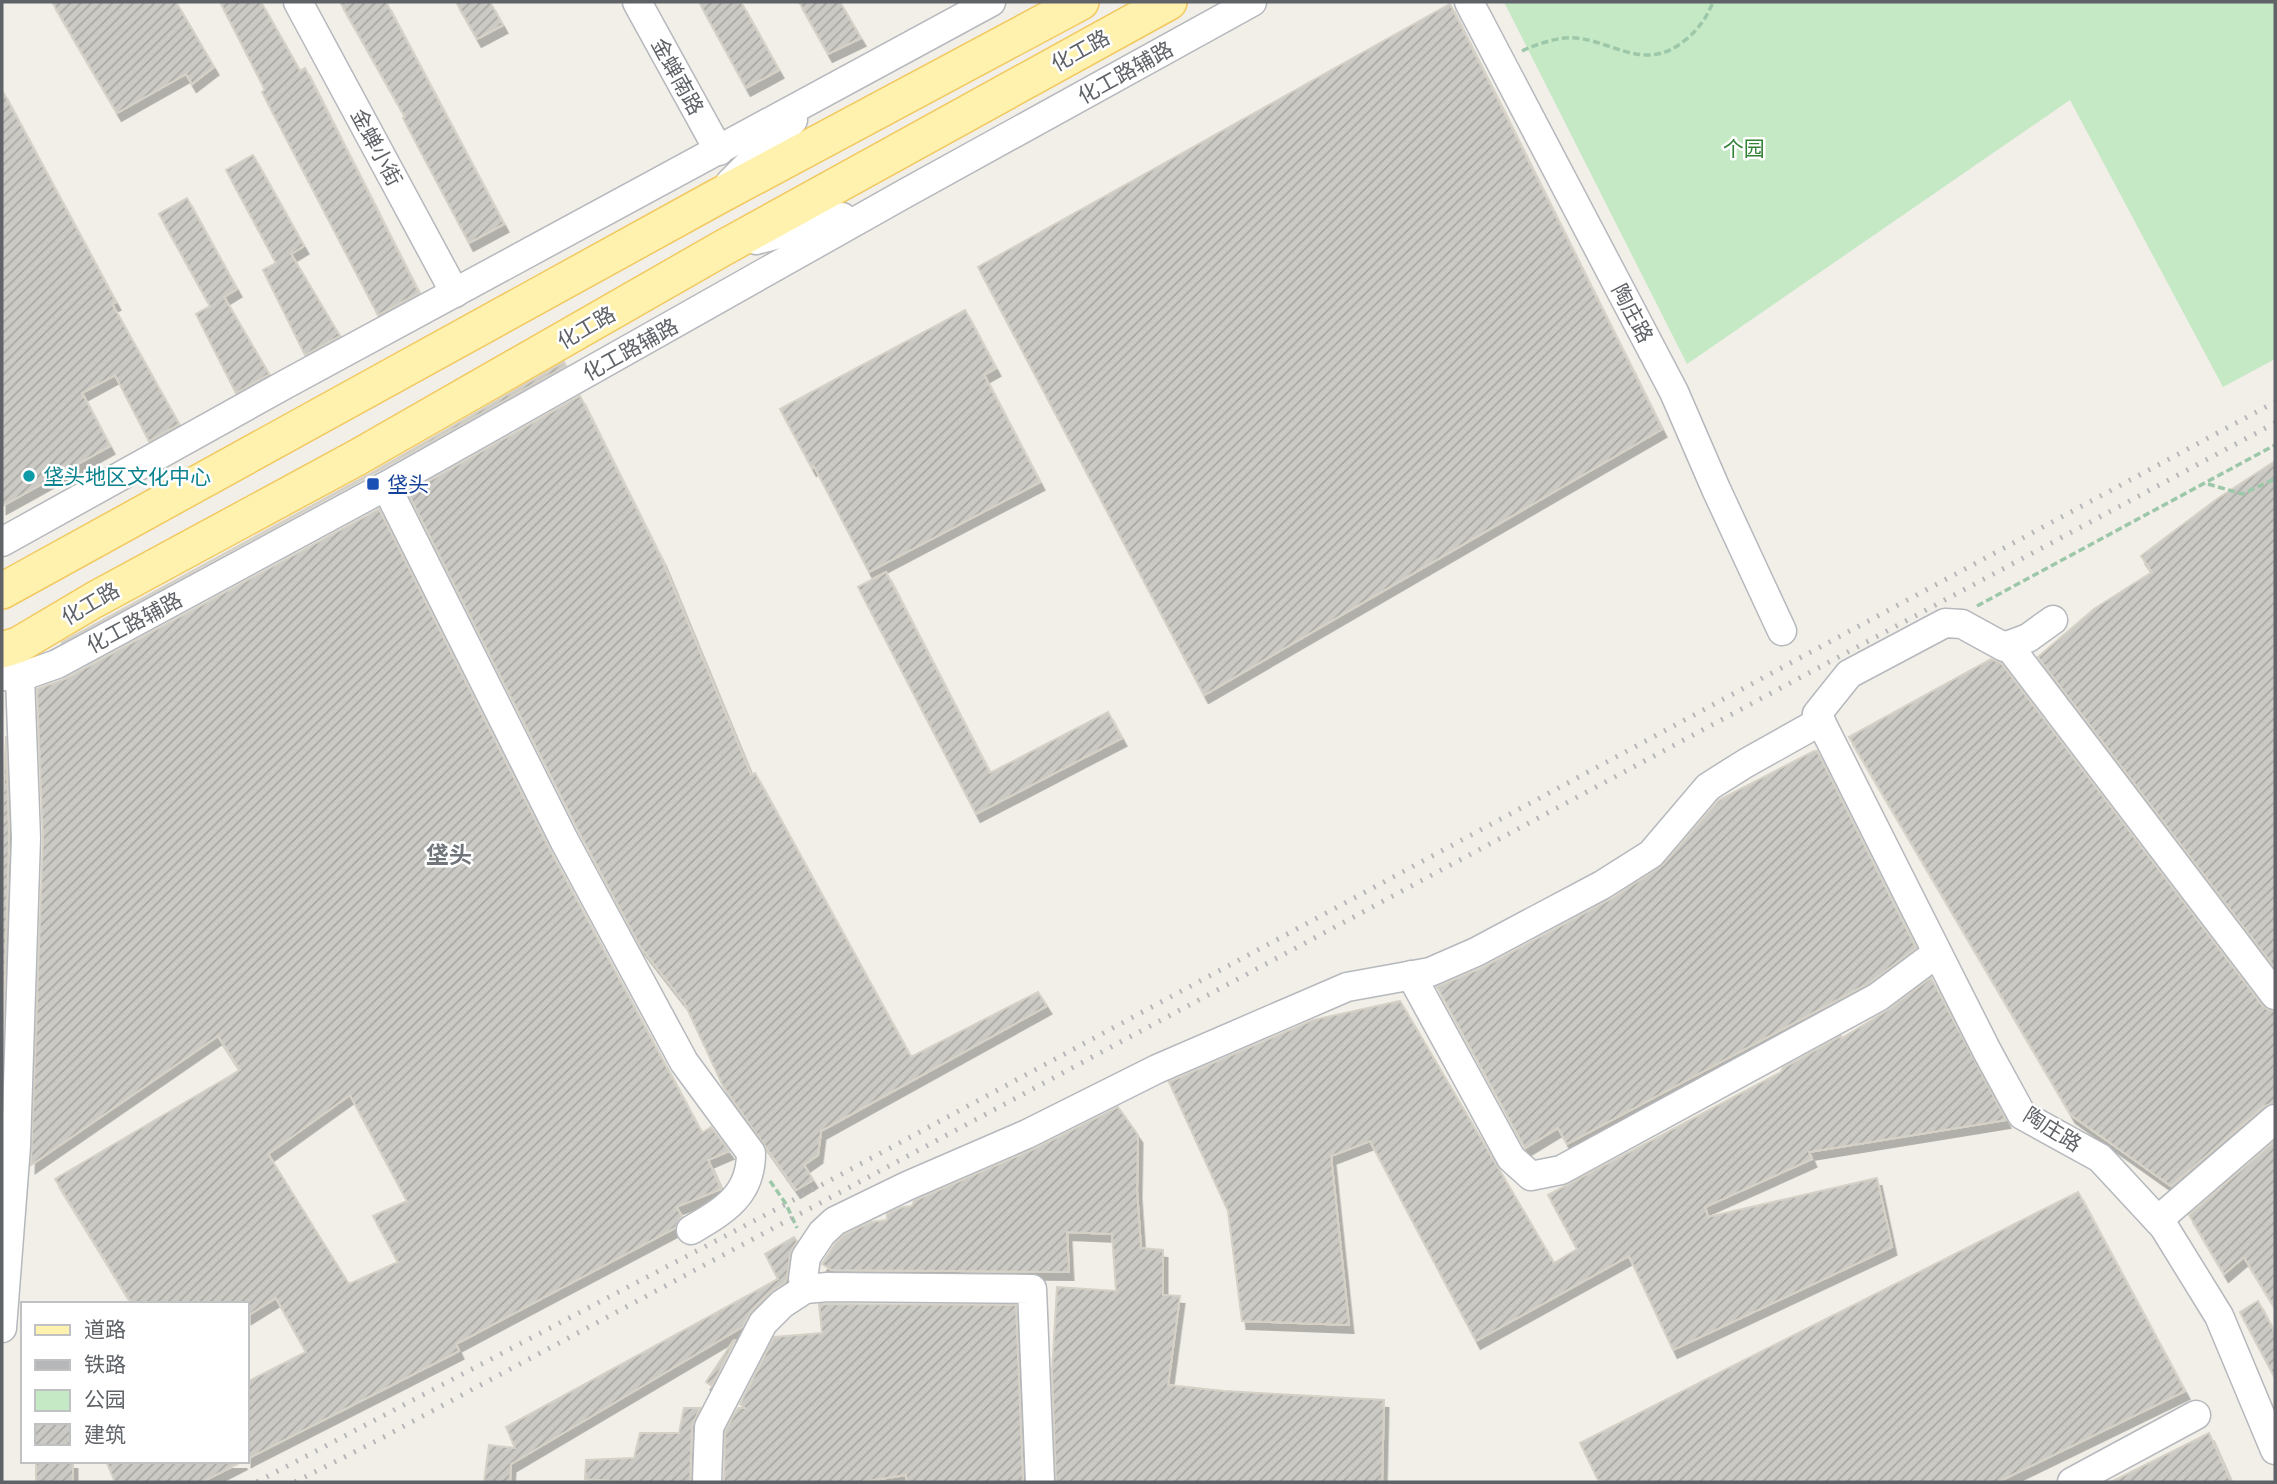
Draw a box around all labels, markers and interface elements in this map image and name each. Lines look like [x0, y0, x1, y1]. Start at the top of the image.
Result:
street label: 化工路 [1046, 23, 1114, 77]
street label: 金蝉南路 [646, 33, 710, 119]
street label: 化工路辅路 [1073, 35, 1177, 109]
street label: 金蝉小街 [346, 104, 408, 190]
park label: 个园 [1723, 135, 1765, 161]
street label: 陶庄路 [1607, 279, 1659, 347]
street label: 化工路 [552, 300, 620, 354]
street label: 化工路辅路 [578, 312, 682, 386]
place label: 垡头地区文化中心 [43, 463, 211, 489]
marker: 垡头地区文化中心 [21, 468, 37, 484]
place label: 垡头 [387, 471, 429, 497]
marker: 垡头 [365, 476, 381, 492]
street label: 化工路 [56, 576, 124, 630]
street label: 化工路辅路 [82, 586, 186, 658]
district label: 垡头 [426, 840, 472, 869]
street label: 陶庄路 [2019, 1101, 2087, 1157]
legend [21, 1302, 248, 1463]
text: 道路 [84, 1316, 126, 1342]
text: 铁路 [84, 1351, 126, 1377]
text: 公园 [84, 1386, 126, 1412]
text: 建筑 [84, 1421, 126, 1447]

